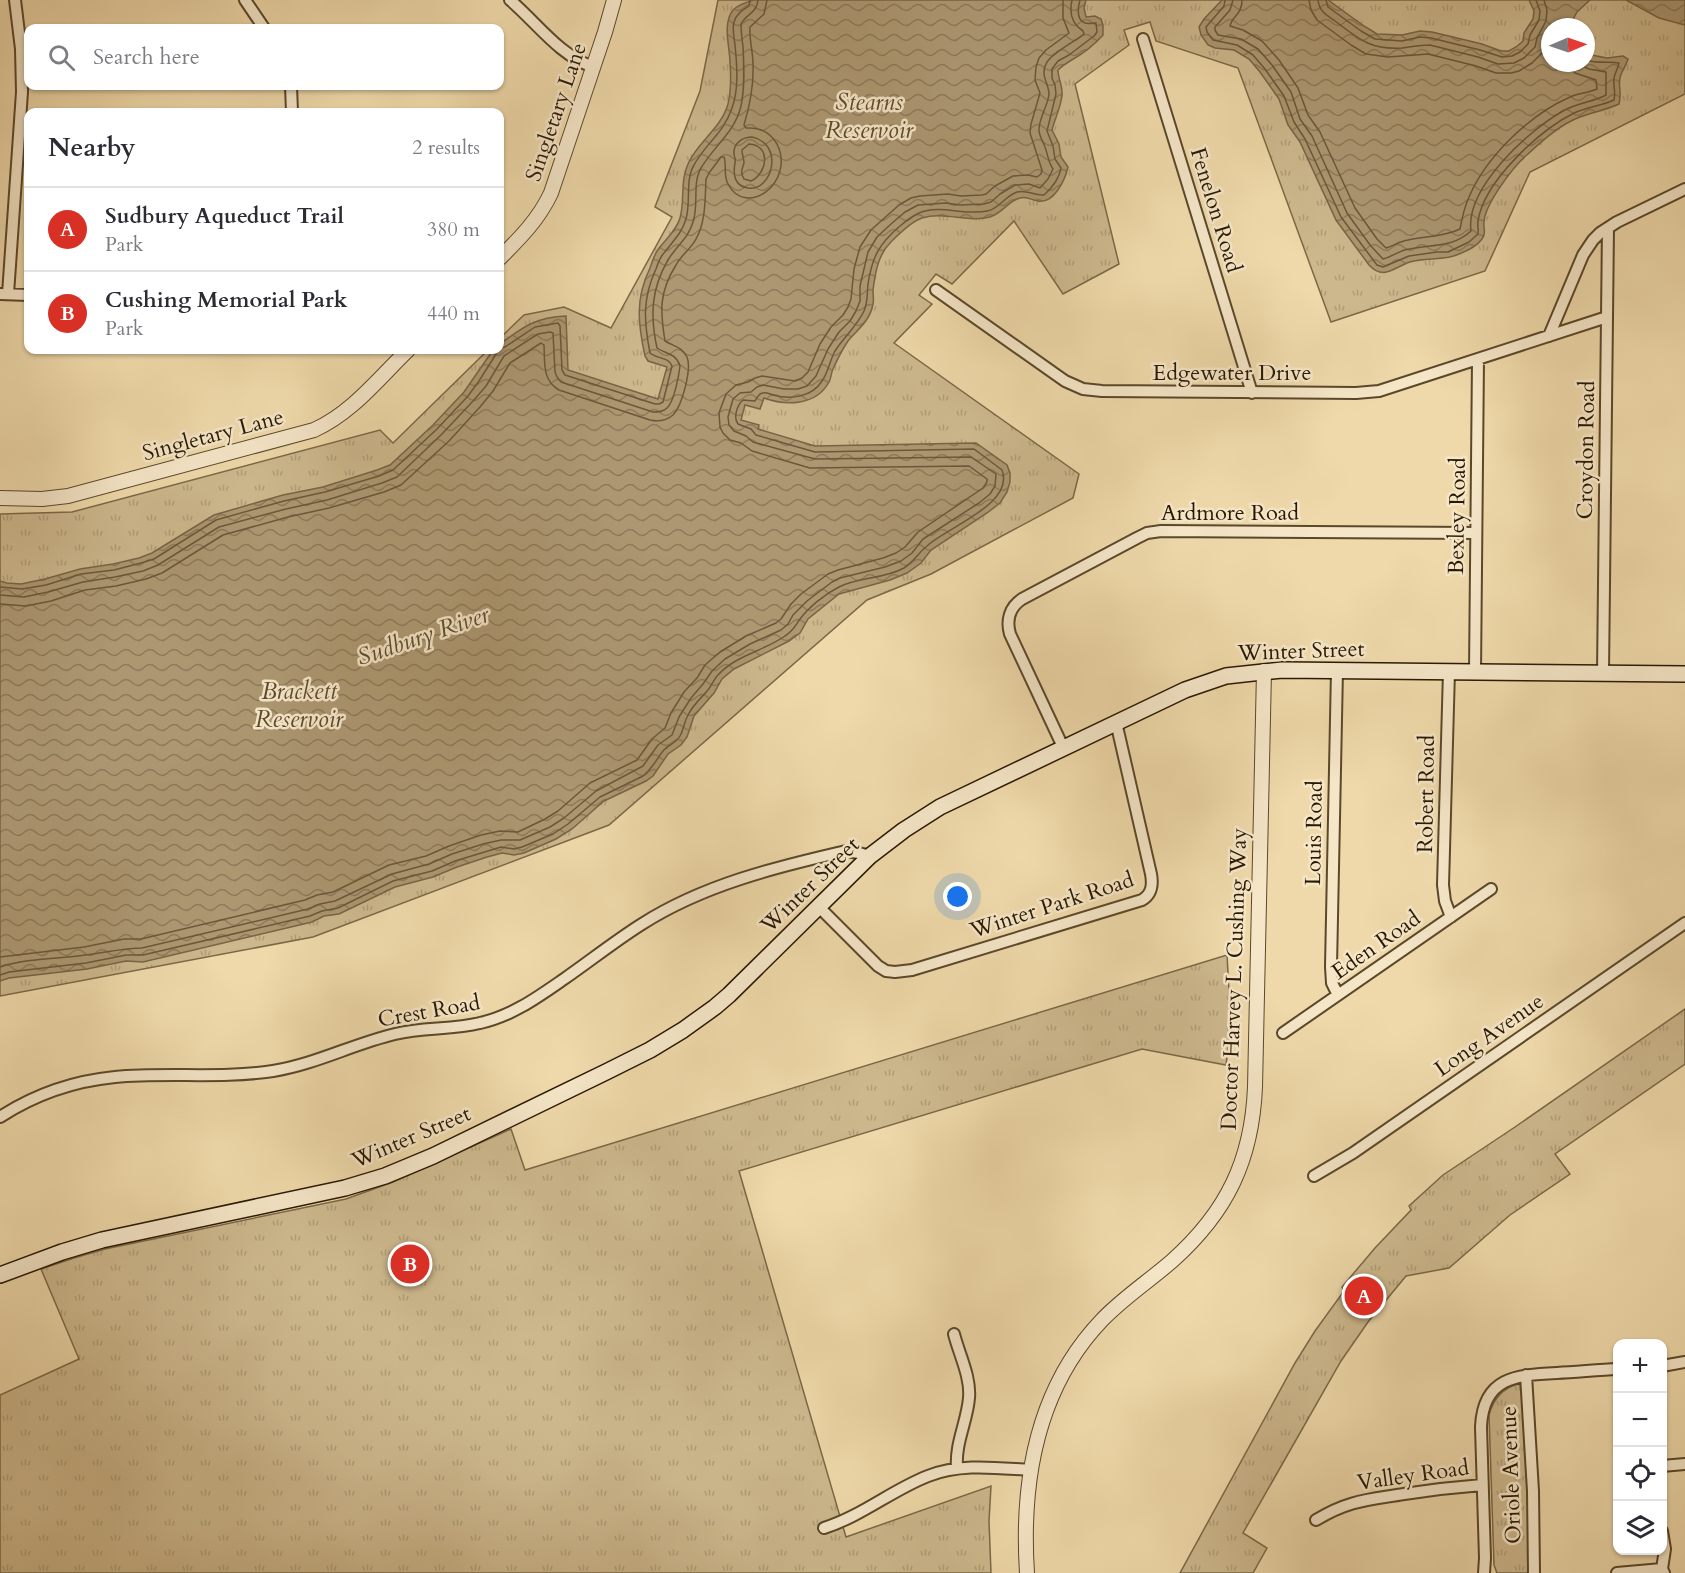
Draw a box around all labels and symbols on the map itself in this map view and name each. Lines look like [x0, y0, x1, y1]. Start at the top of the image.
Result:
north arrow [1541, 18, 1595, 72]
street label: Singletary Lane [518, 39, 594, 185]
water label: Stearns Reservoir [825, 86, 914, 147]
street label: Fenelon Road [1183, 144, 1249, 276]
street label: Edgewater Drive [1153, 358, 1311, 388]
street label: Croydon Road [1570, 380, 1602, 520]
street label: Singletary Lane [139, 402, 287, 468]
street label: Bexley Road [1441, 457, 1473, 575]
street label: Ardmore Road [1161, 498, 1299, 528]
water label: Sudbury River [352, 598, 495, 674]
street label: Winter Street [1236, 634, 1365, 668]
water label: Brackett Reservoir [255, 675, 344, 736]
street label: Robert Road [1410, 734, 1442, 853]
street label: Louis Road [1298, 780, 1330, 886]
street label: Doctor Harvey L. Cushing Way [1214, 827, 1254, 1131]
street label: Winter Street [753, 830, 866, 941]
street label: Winter Park Road [965, 864, 1138, 946]
your location [943, 882, 972, 911]
street label: Eden Road [1326, 903, 1427, 987]
street label: Long Avenue [1428, 986, 1550, 1084]
street label: Crest Road [375, 987, 483, 1035]
street label: Winter Street [346, 1098, 475, 1176]
pin: B [390, 1242, 430, 1286]
pin: A [1344, 1274, 1384, 1318]
street label: Oriole Avenue [1494, 1406, 1528, 1544]
street label: Valley Road [1355, 1452, 1471, 1498]

